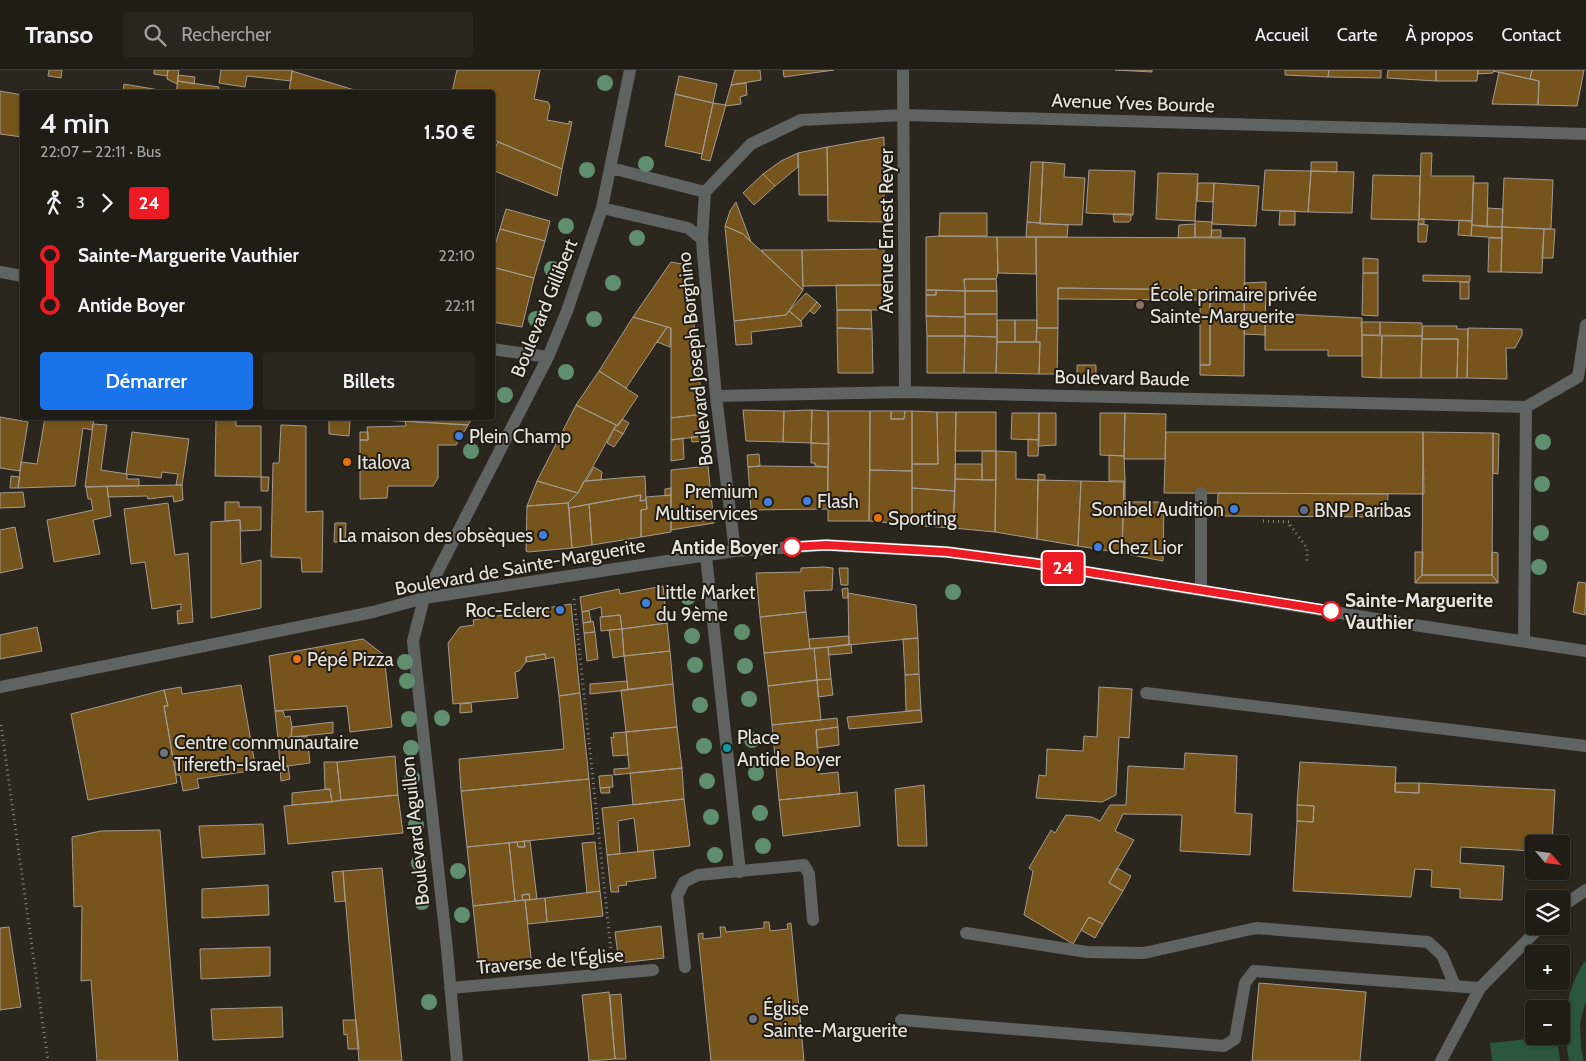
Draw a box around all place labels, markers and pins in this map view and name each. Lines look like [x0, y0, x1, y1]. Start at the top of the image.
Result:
place label: École primaire privée Sainte-Marguerite [1150, 282, 1317, 328]
marker: École primaire privée Sainte-Marguerite [1134, 299, 1146, 311]
place label: Plein Champ [469, 425, 571, 448]
marker: Plein Champ [453, 430, 465, 442]
place label: Italova [357, 451, 410, 474]
marker: Italova [341, 456, 353, 468]
place label: Premium Multiservices [655, 480, 758, 525]
place label: Flash [817, 490, 859, 513]
marker: Flash [801, 495, 813, 507]
marker: Premium Multiservices [762, 496, 774, 508]
place label: Sonibel Audition [1091, 498, 1224, 521]
place label: BNP Paribas [1314, 499, 1411, 522]
marker: Sonibel Audition [1228, 503, 1240, 515]
marker: BNP Paribas [1298, 504, 1310, 516]
place label: Sporting [888, 507, 957, 530]
marker: Sporting [872, 512, 884, 524]
place label: La maison des obsèques [338, 524, 533, 547]
marker: La maison des obsèques [537, 529, 549, 541]
place label: Antide Boyer [671, 536, 779, 559]
place label: Chez Lior [1108, 536, 1183, 559]
marker: Antide Boyer [782, 537, 802, 557]
marker: Chez Lior [1092, 541, 1104, 553]
place label: Little Market du 9ème [656, 581, 756, 626]
place label: Sainte-Marguerite Vauthier [1345, 589, 1493, 634]
marker: Little Market du 9ème [640, 597, 652, 609]
place label: Roc-Eclerc [465, 599, 550, 622]
marker: Sainte-Marguerite Vauthier [1321, 601, 1341, 621]
marker: Roc-Eclerc [554, 604, 566, 616]
place label: Pépé Pizza [307, 648, 394, 671]
marker: Pépé Pizza [291, 653, 303, 665]
place label: Place Antide Boyer [737, 726, 841, 771]
place label: Centre communautaire Tifereth-Israel [174, 731, 359, 776]
marker: Place Antide Boyer [721, 742, 733, 754]
marker: Centre communautaire Tifereth-Israel [158, 747, 170, 759]
place label: Église Sainte-Marguerite [763, 996, 908, 1042]
marker: Église Sainte-Marguerite [747, 1013, 759, 1025]

